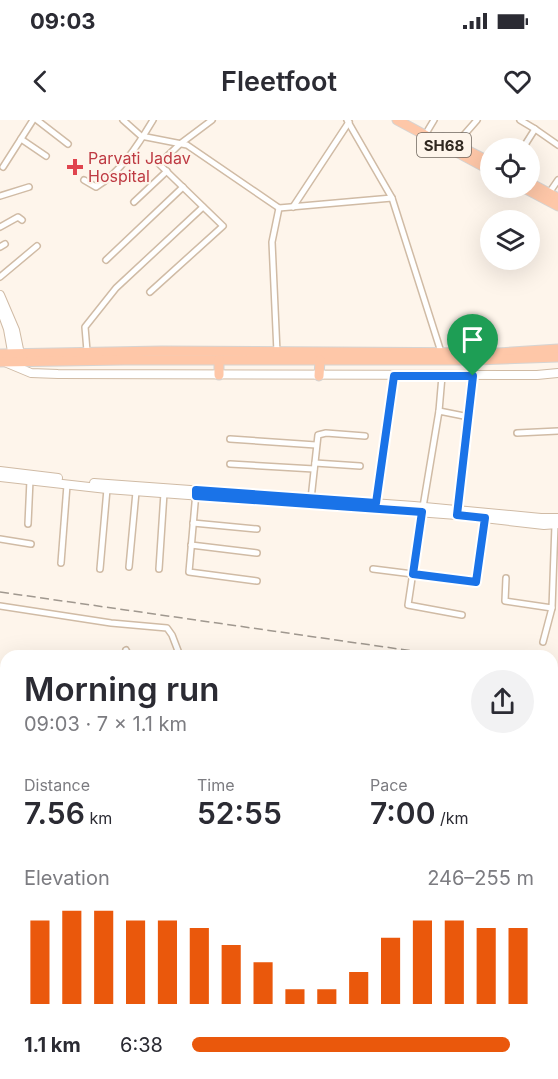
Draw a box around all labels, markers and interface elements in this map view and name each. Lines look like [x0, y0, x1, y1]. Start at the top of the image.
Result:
text: 09:03 [30, 8, 96, 34]
icon: back [24, 65, 57, 98]
text: Fleetfoot [221, 65, 337, 98]
icon: heart [501, 65, 534, 98]
road number: SH68 [417, 133, 471, 157]
map controls [480, 138, 540, 270]
button: locate [480, 138, 540, 198]
place label: Parvati Jadav Hospital [88, 148, 191, 186]
marker: Parvati Jadav Hospital [66, 158, 84, 176]
button: layers [480, 210, 540, 270]
pin [447, 314, 498, 376]
icon: arrive [456, 323, 489, 356]
text: Morning run [24, 669, 219, 709]
button: share [471, 670, 534, 733]
text: 09:03 · 7 × 1.1 km [24, 712, 187, 736]
text: Distance [24, 775, 90, 795]
text: Time [197, 775, 235, 795]
text: Pace [370, 775, 408, 795]
text: 7.56 [24, 795, 85, 831]
text: 52:55 [197, 795, 282, 831]
text: 7:00 [370, 795, 435, 831]
text: km [85, 808, 112, 828]
text: /km [435, 808, 468, 828]
text: Elevation [24, 866, 110, 890]
text: 246–255 m [427, 866, 534, 890]
text: 1.1 km [24, 1033, 81, 1057]
text: 6:38 [120, 1033, 163, 1057]

